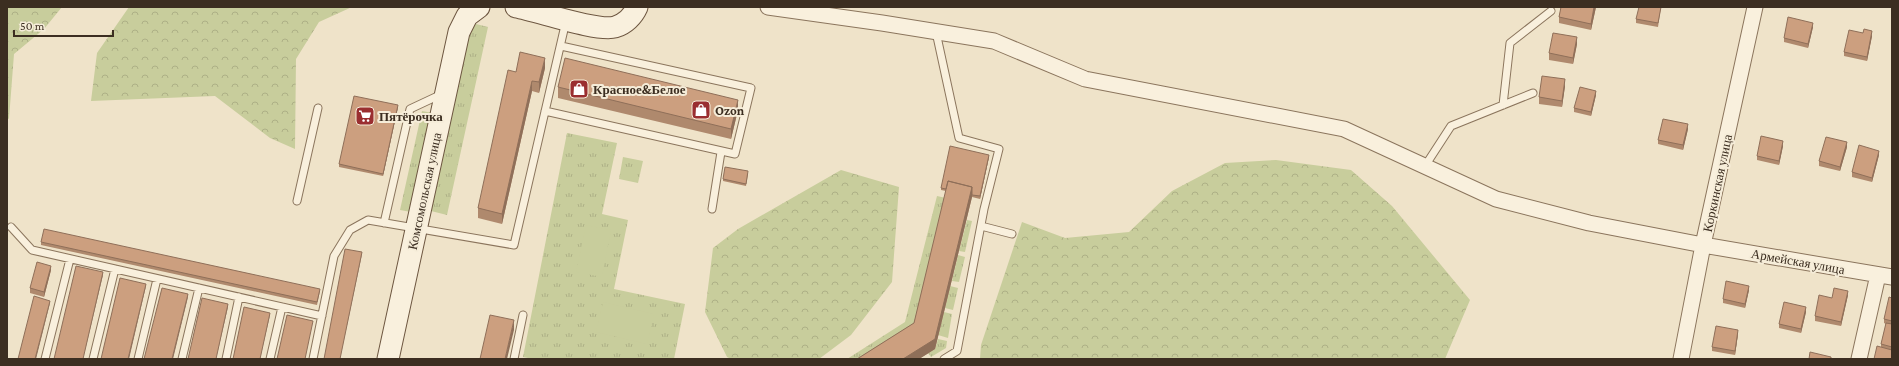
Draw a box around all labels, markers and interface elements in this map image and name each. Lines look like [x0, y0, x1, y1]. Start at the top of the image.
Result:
scale bar [14, 12, 113, 38]
text: 50 m [20, 19, 45, 33]
shop icon: Красное&Белое [568, 78, 590, 100]
place label: Красное&Белое [593, 82, 686, 97]
shop icon: Ozon [690, 99, 712, 121]
place label: Ozon [715, 103, 745, 118]
supermarket icon: Пятёрочка [354, 105, 376, 127]
place label: Пятёрочка [379, 109, 443, 124]
street label: Комсомольская улица [405, 131, 444, 251]
street label: Коркинская улица [1700, 133, 1735, 233]
street label: Армейская улица [1750, 246, 1846, 277]

